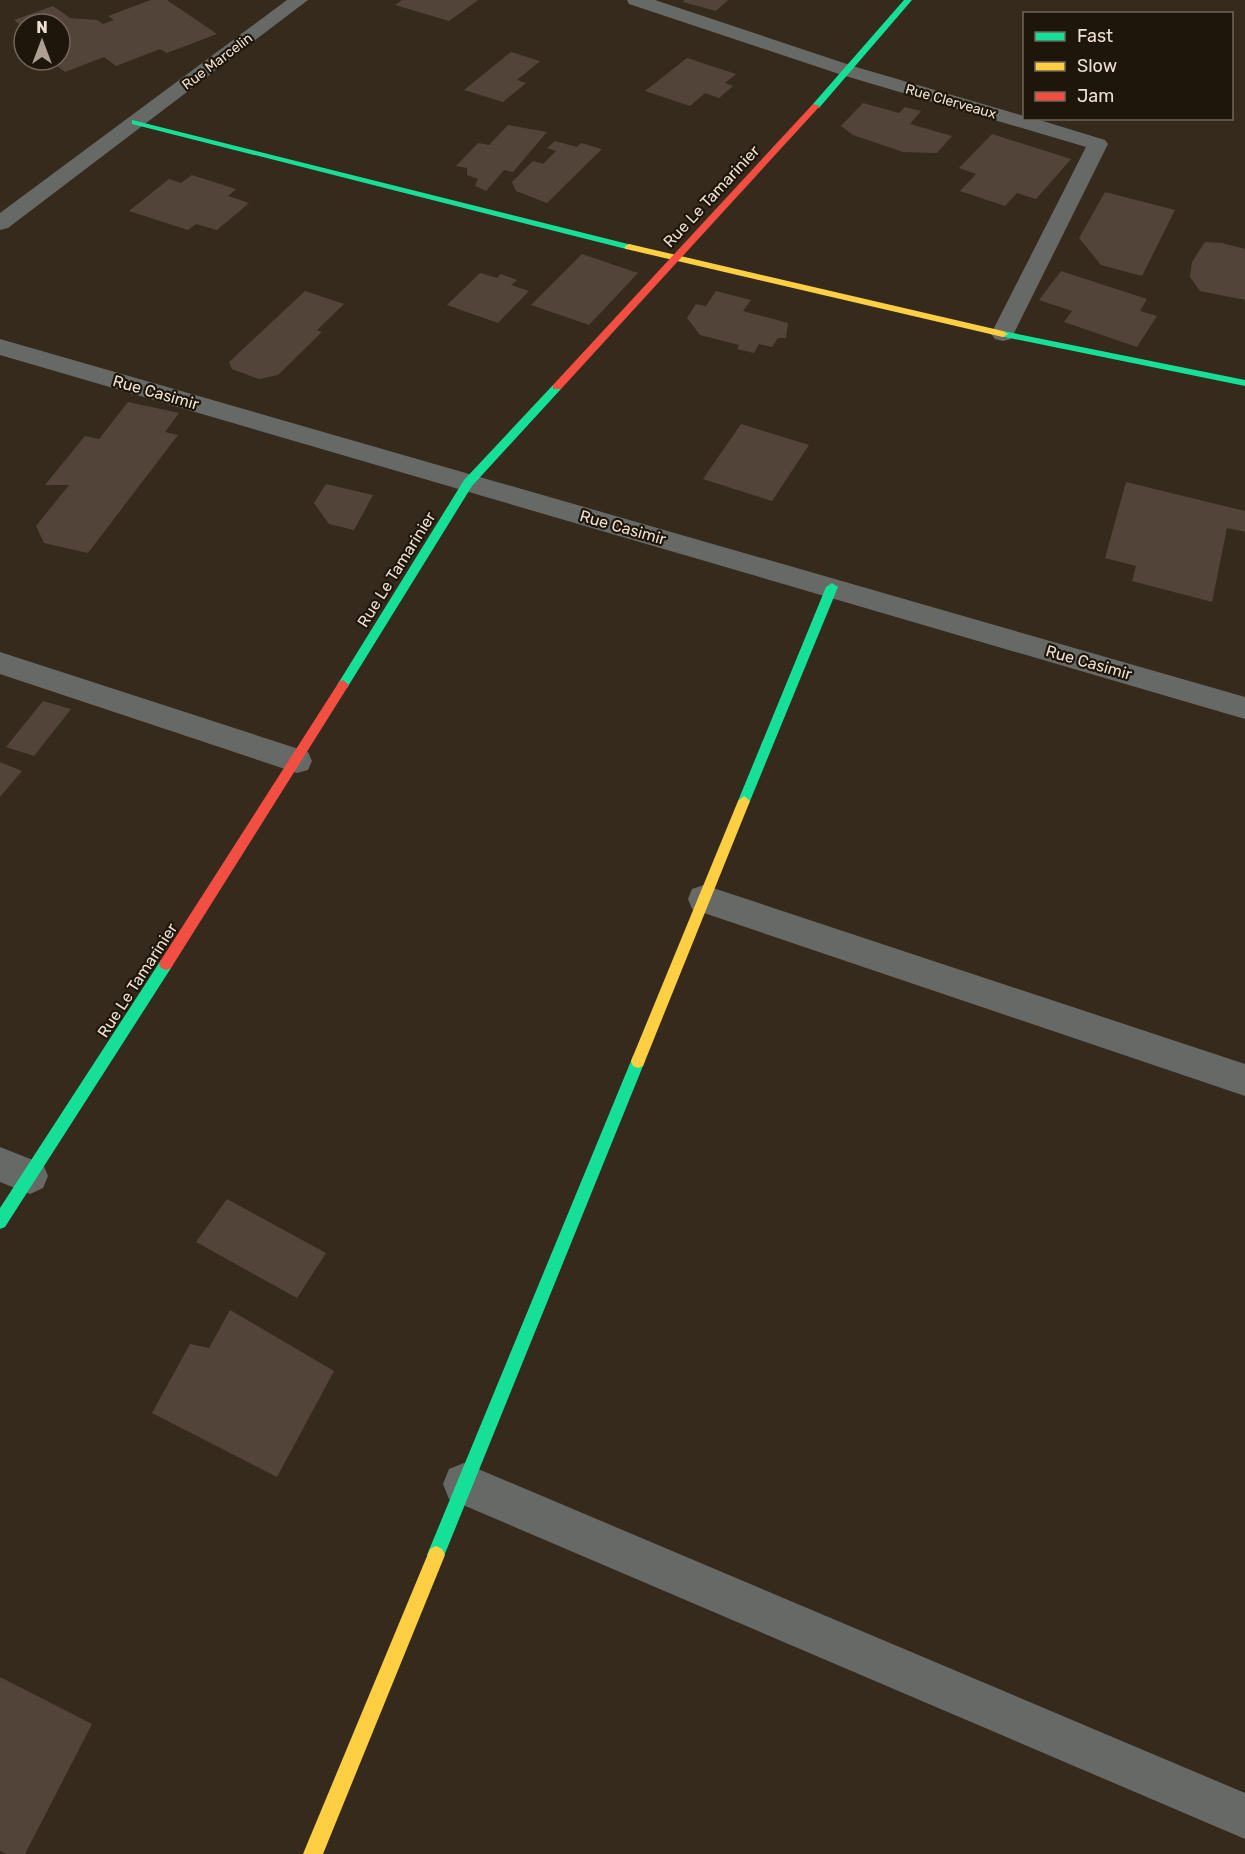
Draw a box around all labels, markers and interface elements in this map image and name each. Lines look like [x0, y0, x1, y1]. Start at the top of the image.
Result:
north arrow [12, 12, 72, 72]
legend [1023, 12, 1233, 120]
text: N [36, 18, 48, 37]
text: Fast [1077, 25, 1113, 47]
street label: Rue Marcelin [179, 29, 256, 93]
text: Slow [1077, 55, 1117, 77]
street label: Rue Clerveaux [903, 80, 999, 123]
text: Jam [1077, 85, 1114, 107]
street label: Rue Le Tamarinier [659, 141, 764, 251]
street label: Rue Casimir [111, 371, 201, 414]
street label: Rue Casimir [578, 506, 668, 549]
street label: Rue Le Tamarinier [353, 508, 440, 631]
street label: Rue Casimir [1044, 641, 1134, 684]
street label: Rue Le Tamarinier [93, 920, 181, 1041]

